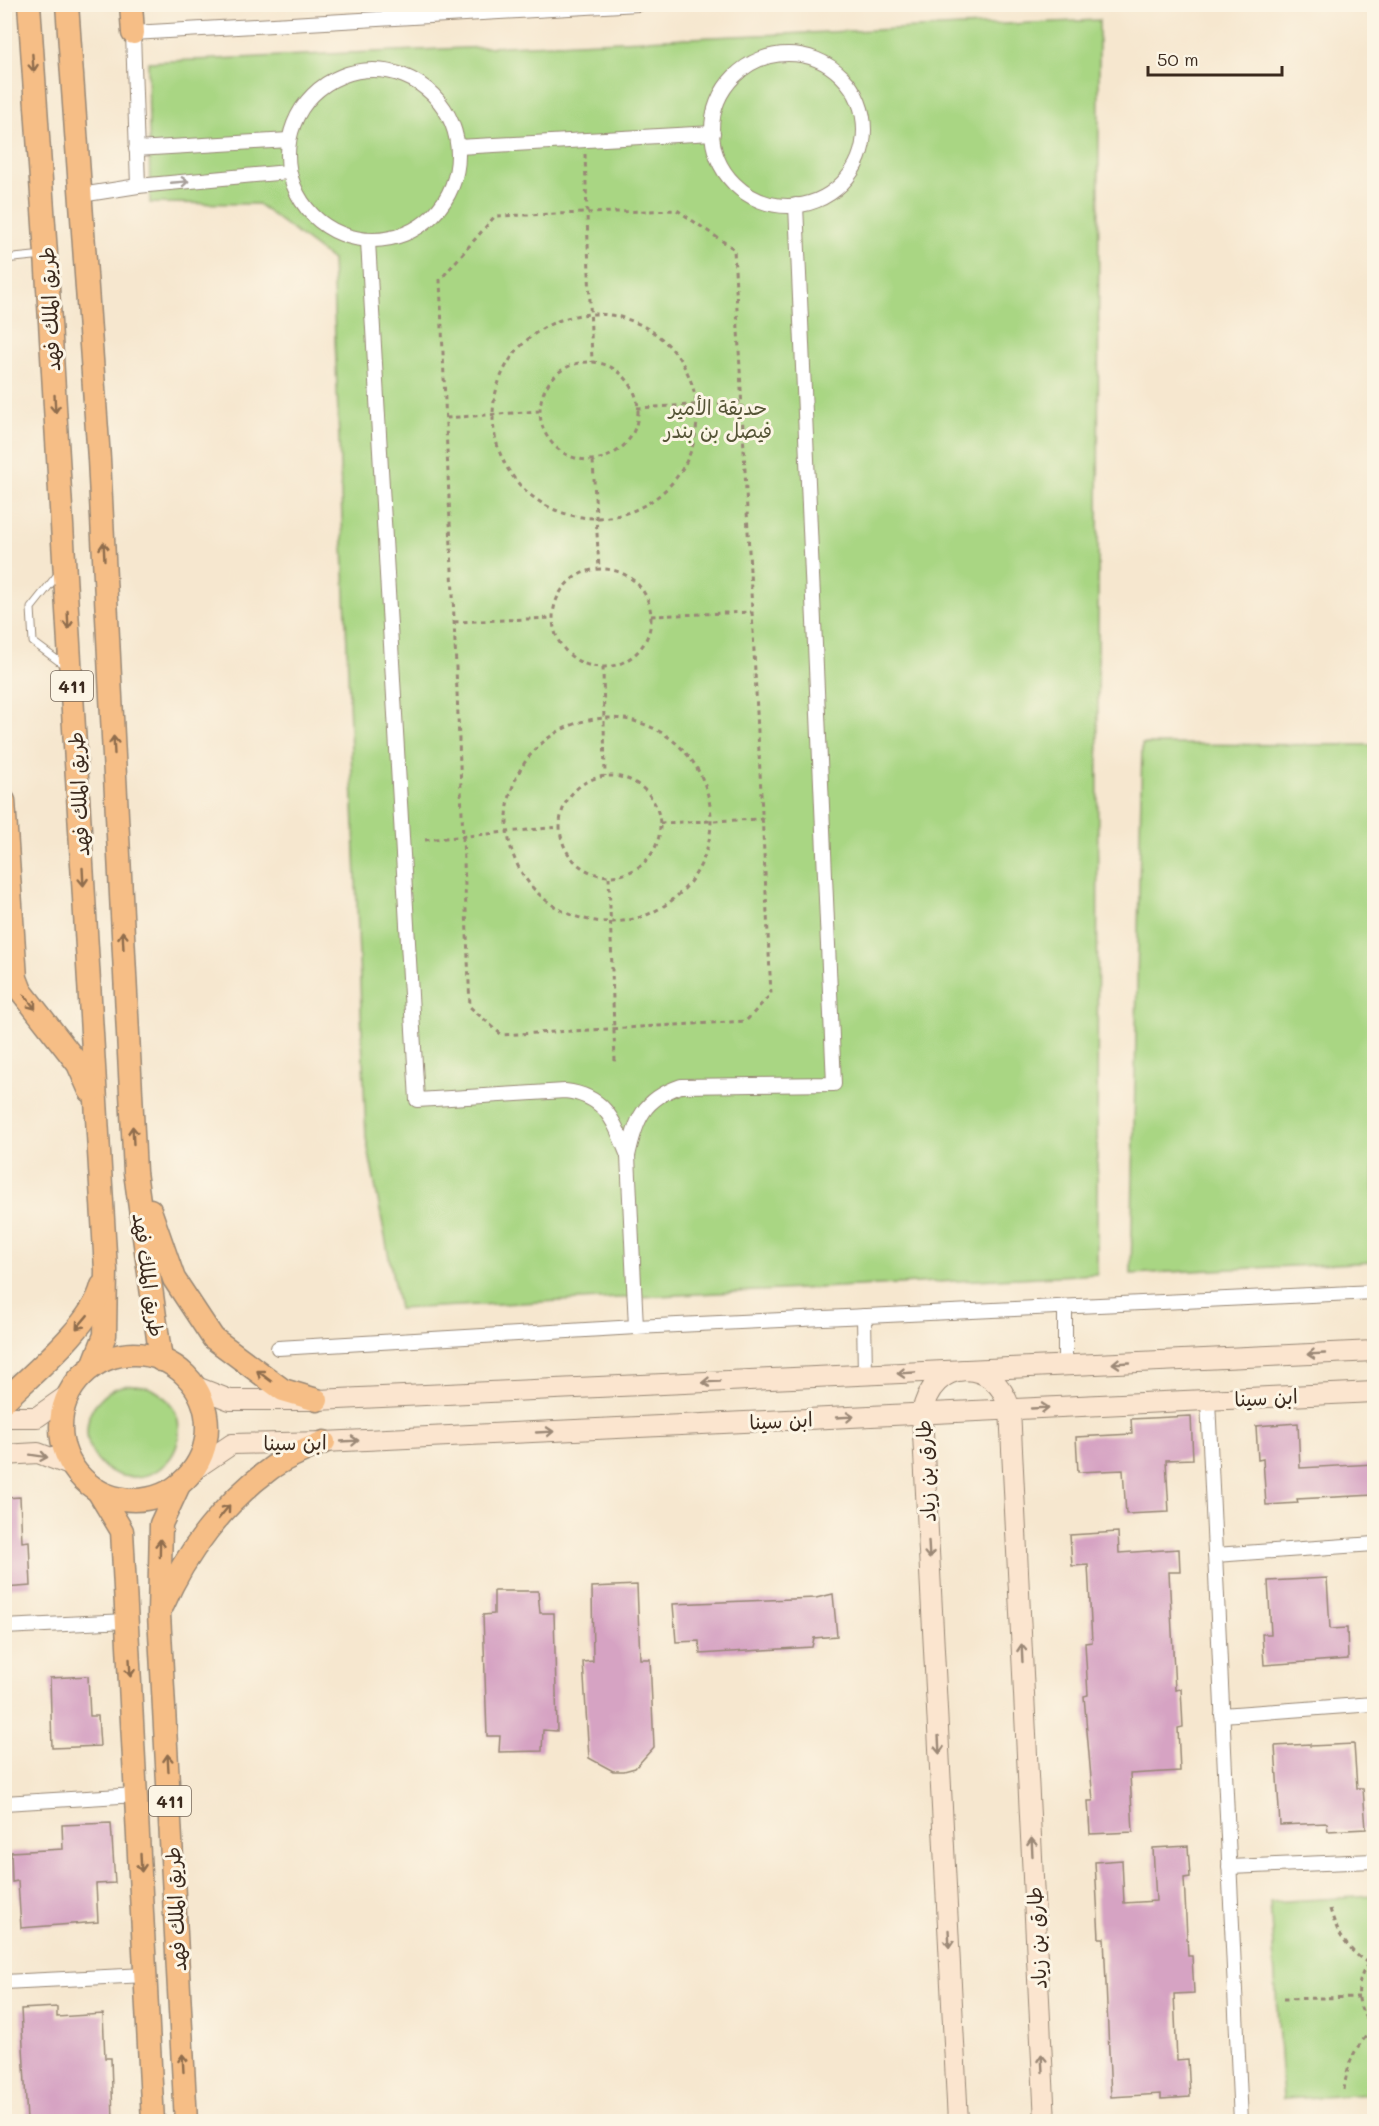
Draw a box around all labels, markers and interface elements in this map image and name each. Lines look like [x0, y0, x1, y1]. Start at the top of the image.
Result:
scale bar [1148, 39, 1282, 77]
text: 50 m [1157, 47, 1199, 71]
one-way arrow [27, 52, 38, 72]
one-way arrow [170, 176, 190, 187]
street label: طريق الملك فهد [33, 246, 65, 372]
one-way arrow [50, 394, 61, 414]
park label: حديقة الأمير فيصل بن بندر [662, 394, 772, 443]
one-way arrow [98, 541, 109, 561]
one-way arrow [62, 609, 73, 629]
road number: 411 [51, 671, 93, 701]
street label: طريق الملك فهد [62, 731, 94, 857]
one-way arrow [108, 736, 119, 756]
one-way arrow [78, 867, 89, 887]
one-way arrow [118, 931, 129, 951]
one-way arrow [23, 994, 36, 1010]
one-way arrow [128, 1125, 139, 1145]
street label: طريق الملك فهد [127, 1211, 171, 1339]
one-way arrow [75, 1314, 89, 1329]
one-way arrow [1307, 1348, 1327, 1359]
one-way arrow [1112, 1357, 1132, 1368]
one-way arrow [896, 1367, 916, 1378]
one-way arrow [257, 1370, 273, 1382]
one-way arrow [701, 1376, 721, 1387]
street label: ابن سينا [1234, 1382, 1298, 1412]
one-way arrow [1029, 1403, 1049, 1414]
street label: ابن سينا [749, 1405, 813, 1435]
one-way arrow [834, 1412, 854, 1423]
street label: طارق بن زياد [909, 1419, 941, 1523]
one-way arrow [535, 1426, 555, 1437]
street label: ابن سينا [263, 1428, 327, 1456]
one-way arrow [340, 1435, 360, 1446]
one-way arrow [29, 1450, 48, 1461]
one-way arrow [217, 1504, 230, 1520]
one-way arrow [154, 1538, 166, 1558]
one-way arrow [923, 1539, 934, 1559]
one-way arrow [1016, 1643, 1027, 1663]
one-way arrow [124, 1658, 135, 1678]
one-way arrow [933, 1734, 944, 1754]
one-way arrow [162, 1754, 173, 1774]
road number: 411 [149, 1786, 191, 1816]
one-way arrow [1026, 1838, 1037, 1858]
street label: طريق الملك فهد [159, 1846, 191, 1972]
one-way arrow [135, 1852, 146, 1872]
street label: طارق بن زياد [1020, 1886, 1052, 1990]
one-way arrow [943, 1929, 954, 1949]
one-way arrow [177, 2054, 188, 2074]
one-way arrow [1037, 2054, 1048, 2074]

